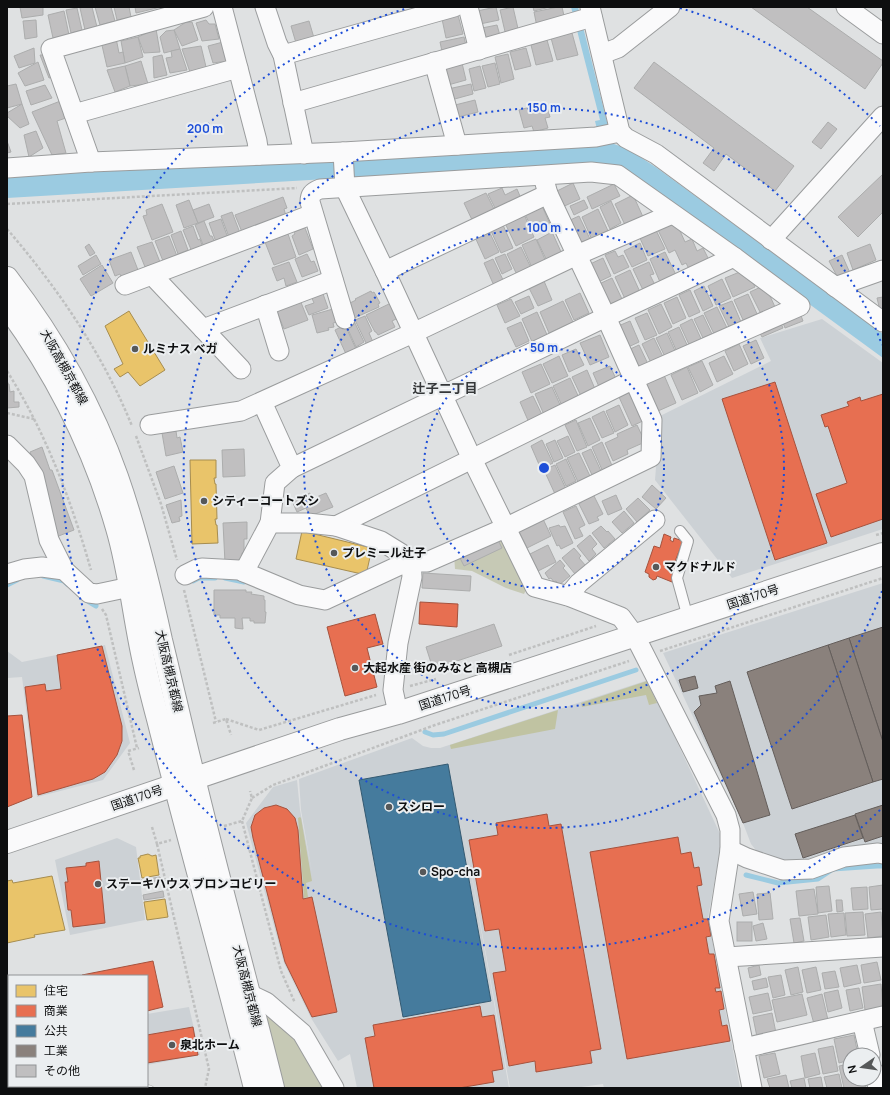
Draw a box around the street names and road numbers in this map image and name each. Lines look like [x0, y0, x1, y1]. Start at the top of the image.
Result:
street label: 大阪高槻京都線 [37, 326, 92, 408]
street label: 国道170号 [725, 580, 781, 613]
street label: 大阪高槻京都線 [152, 628, 187, 714]
street label: 国道170号 [417, 681, 473, 714]
street label: 国道170号 [109, 781, 165, 814]
street label: 大阪高槻京都線 [229, 943, 266, 1029]

